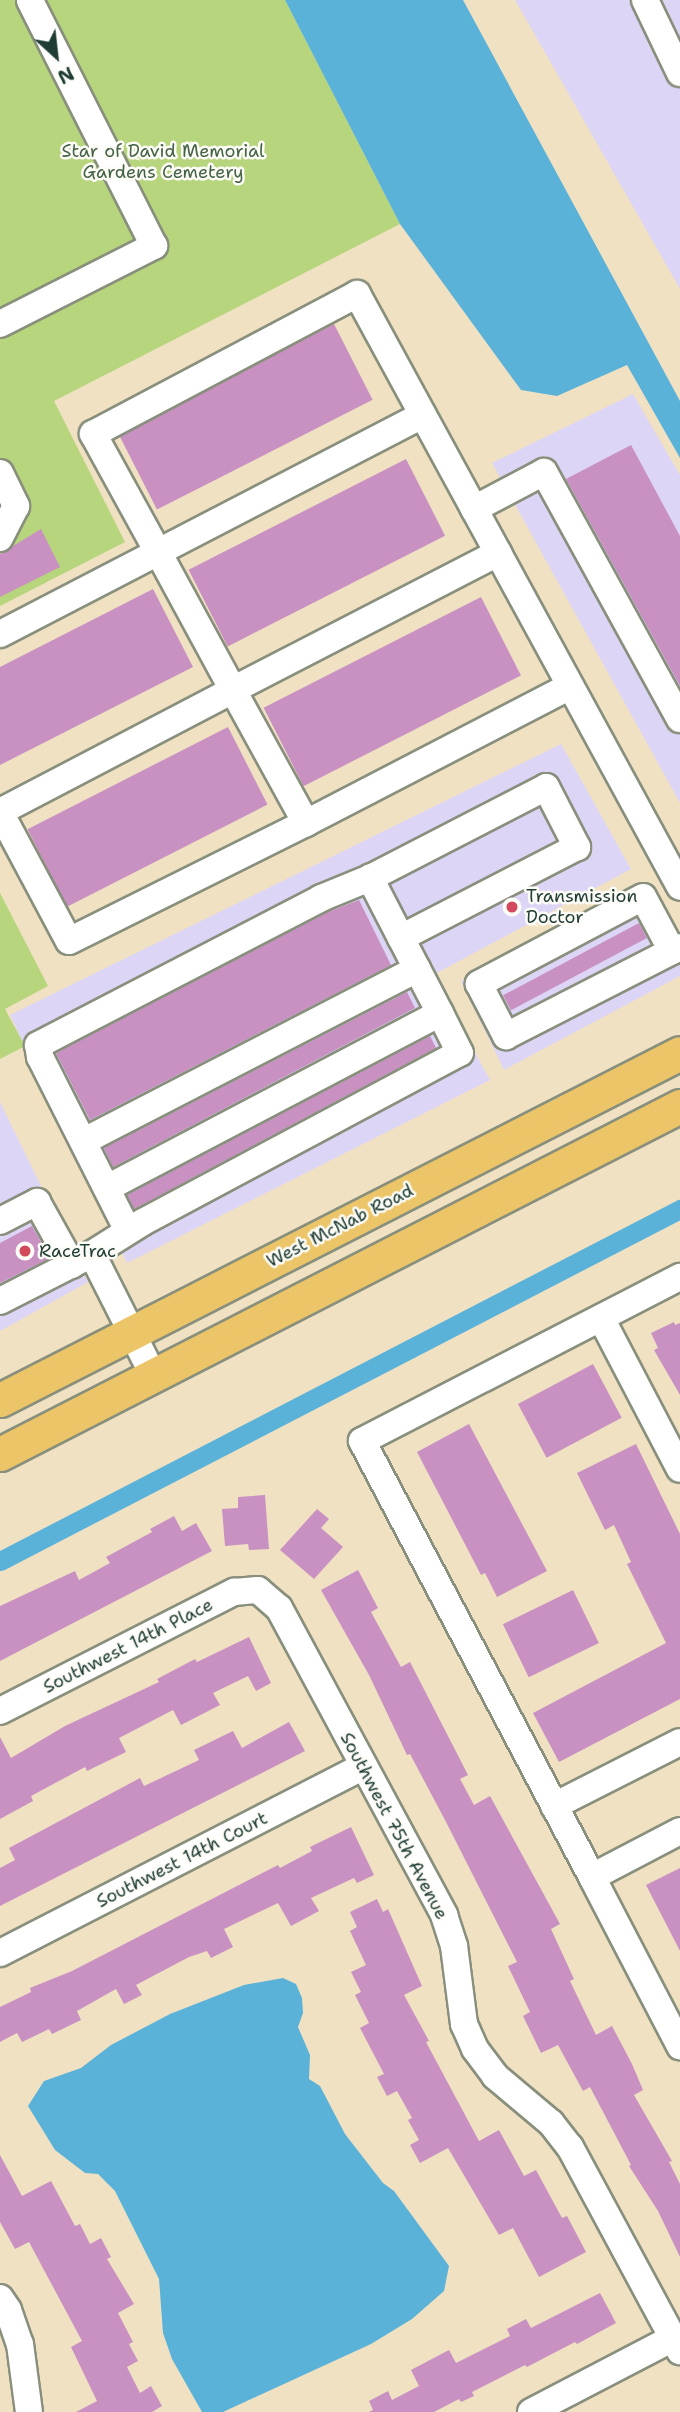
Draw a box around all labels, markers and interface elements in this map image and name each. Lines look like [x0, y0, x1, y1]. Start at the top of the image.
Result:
north arrow [21, 21, 91, 91]
text: N [53, 61, 78, 90]
park label: Star of David Memorial Gardens Cemetery [61, 141, 265, 184]
place label: Transmission Doctor [526, 886, 637, 928]
marker: Transmission Doctor [504, 899, 520, 915]
street label: West McNab Road [263, 1180, 417, 1272]
place label: RaceTrac [39, 1240, 116, 1262]
marker: RaceTrac [17, 1243, 33, 1259]
street label: Southwest 14th Place [40, 1594, 216, 1698]
street label: Southwest 75th Avenue [335, 1729, 453, 1923]
street label: Southwest 14th Court [93, 1807, 271, 1913]

